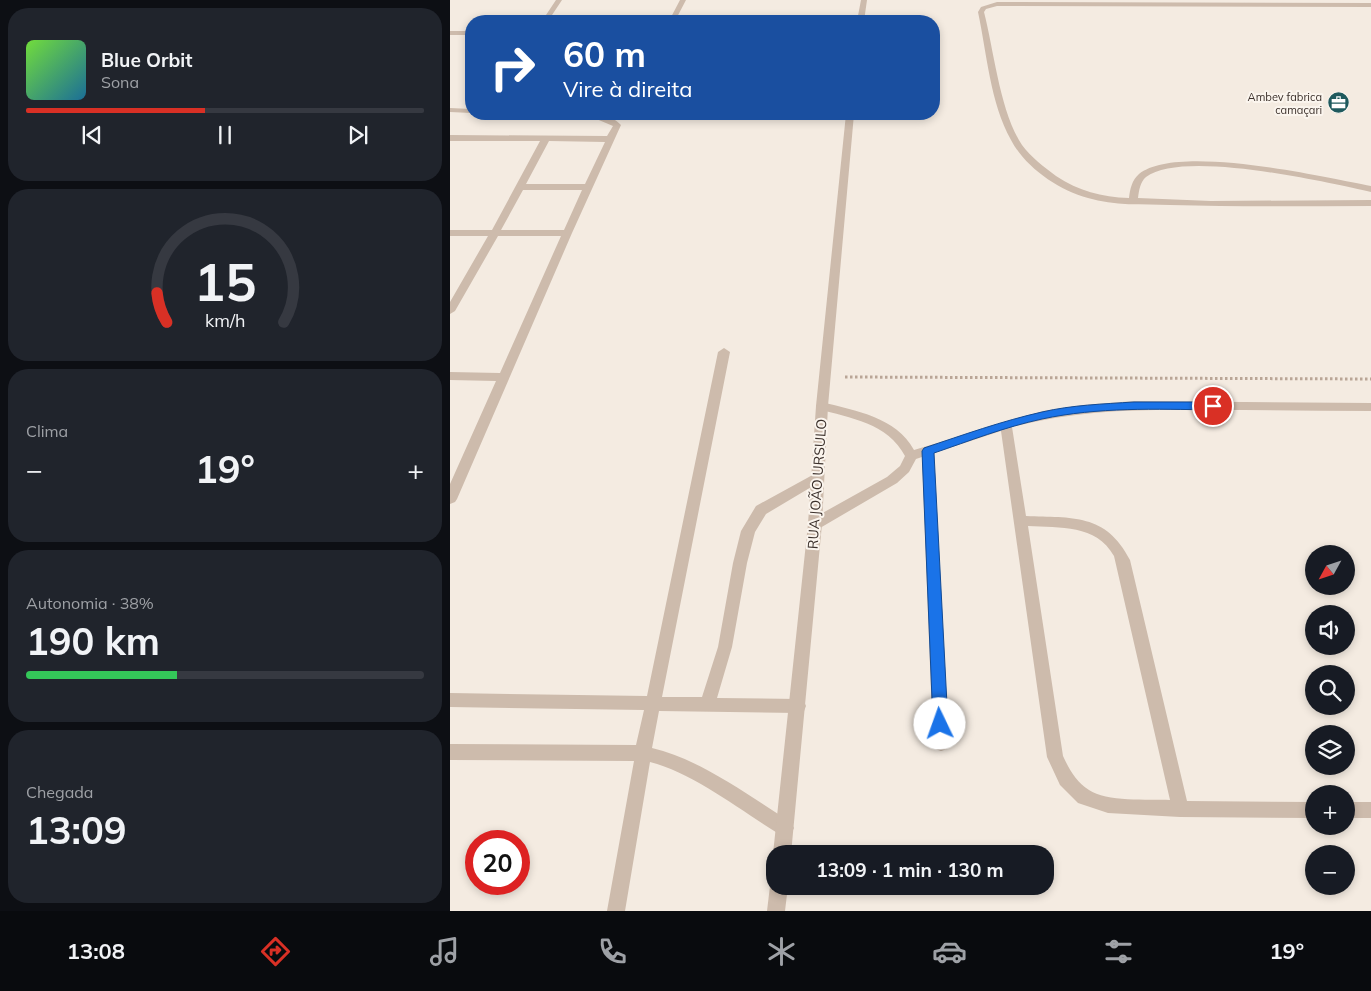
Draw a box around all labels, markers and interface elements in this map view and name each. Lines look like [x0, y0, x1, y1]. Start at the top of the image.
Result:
text: 60 m [563, 32, 646, 76]
icon: right [480, 35, 545, 100]
text: Blue Orbit [101, 48, 192, 72]
text: Sona [101, 72, 139, 92]
text: Vire à direita [563, 75, 692, 103]
place label: Ambev fabrica camaçari [1248, 90, 1322, 117]
office icon: Ambev fabrica camaçari [1326, 91, 1350, 115]
icon: previous [78, 121, 106, 149]
icon: pause [211, 121, 239, 149]
icon: next [344, 121, 372, 149]
text: 15 [194, 249, 256, 314]
text: km/h [205, 309, 245, 331]
pin [1192, 385, 1234, 427]
icon: arrive [1199, 392, 1227, 420]
street label: RUA JOÃO URSULO [803, 418, 831, 550]
text: Clima [26, 421, 68, 441]
text: 19° [195, 445, 255, 493]
text: − [26, 452, 43, 487]
text: + [407, 452, 424, 487]
north arrow [1305, 545, 1355, 595]
map controls [1305, 545, 1355, 895]
text: Autonomia · 38% [26, 593, 154, 613]
button: sound [1305, 605, 1355, 655]
text: 190 km [26, 617, 160, 665]
button: search [1305, 665, 1355, 715]
position arrow [913, 697, 965, 749]
button: layers [1305, 725, 1355, 775]
text: Chegada [26, 782, 93, 802]
button: + [1305, 785, 1355, 835]
text: 13:09 [26, 806, 127, 854]
speed limit sign: 20 [465, 830, 530, 895]
button: − [1305, 845, 1355, 895]
text: 13:09 · 1 min · 130 m [816, 858, 1004, 882]
icon: directions [258, 934, 293, 969]
icon: music [427, 934, 462, 969]
icon: phone [595, 934, 630, 969]
icon: climate [764, 934, 799, 969]
icon: car [932, 934, 967, 969]
icon: filters [1101, 934, 1136, 969]
text: 13:08 [67, 937, 125, 965]
text: 19° [1269, 937, 1304, 965]

